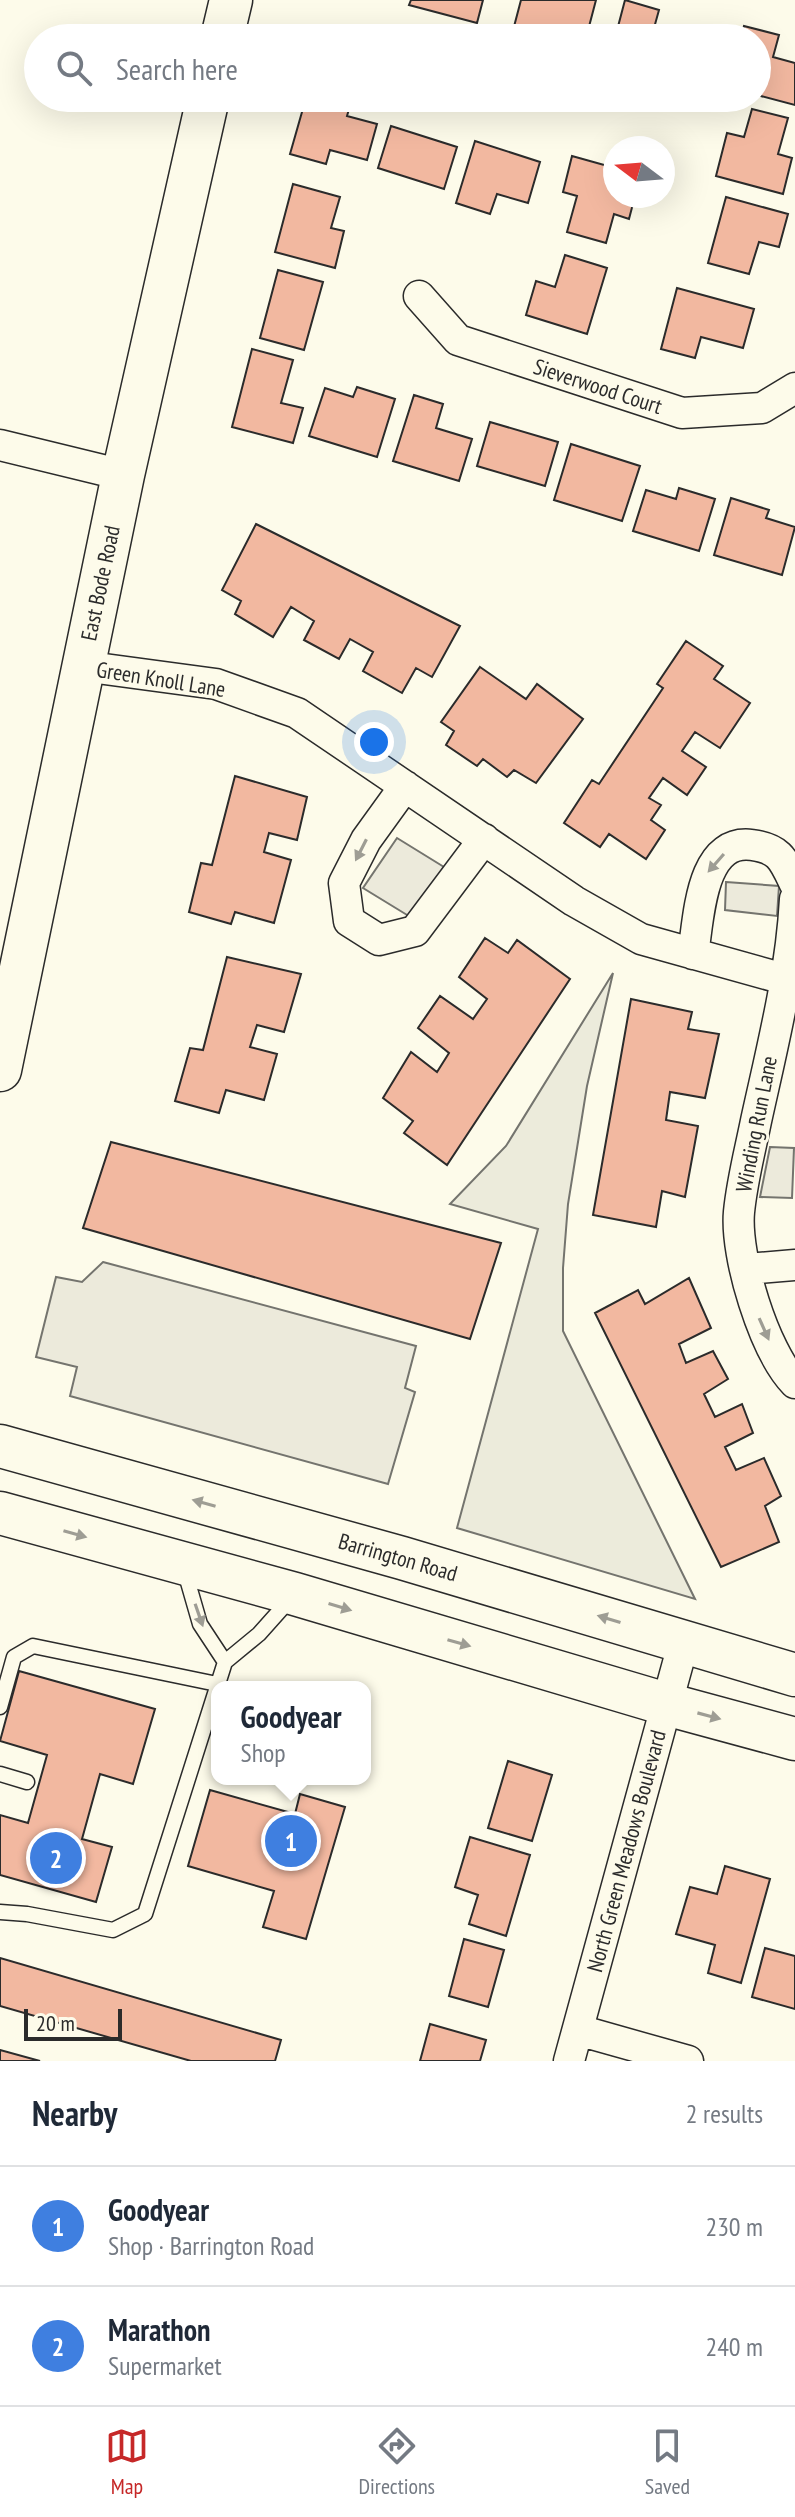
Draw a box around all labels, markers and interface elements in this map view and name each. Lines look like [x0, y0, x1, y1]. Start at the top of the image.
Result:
search box [24, 24, 771, 112]
icon: search [52, 46, 96, 90]
text: Search here [116, 49, 238, 88]
north arrow [603, 136, 675, 208]
street label: Sieverwood Court [530, 352, 666, 420]
street label: East Bode Road [74, 523, 126, 643]
street label: Green Knoll Lane [95, 655, 227, 703]
your location [354, 722, 394, 762]
one-way arrow [354, 839, 368, 862]
one-way arrow [708, 853, 725, 873]
street label: Winding Run Lane [729, 1054, 783, 1194]
one-way arrow [757, 1317, 771, 1340]
one-way arrow [191, 1496, 216, 1508]
street label: Barrington Road [335, 1527, 461, 1587]
one-way arrow [64, 1528, 88, 1541]
one-way arrow [328, 1601, 352, 1614]
one-way arrow [193, 1603, 205, 1627]
one-way arrow [597, 1612, 621, 1625]
one-way arrow [448, 1637, 472, 1650]
popup [211, 1681, 371, 1785]
text: Goodyear [241, 1697, 341, 1736]
one-way arrow [698, 1710, 722, 1723]
street label: North Green Meadows Boulevard [580, 1727, 672, 1975]
text: Shop [241, 1736, 286, 1769]
pin: 1 [265, 1811, 317, 1871]
pin: 2 [30, 1828, 82, 1888]
scale bar [24, 2005, 122, 2041]
text: 20 m [36, 2009, 75, 2037]
text: Nearby [32, 2091, 117, 2135]
text: 2 results [686, 2097, 763, 2130]
text: Goodyear [108, 2190, 209, 2229]
text: 1 [52, 2210, 64, 2243]
text: 230 m [705, 2210, 763, 2243]
text: Shop · Barrington Road [108, 2229, 314, 2262]
text: Marathon [108, 2310, 211, 2349]
text: 2 [52, 2330, 64, 2363]
text: 240 m [705, 2330, 763, 2363]
text: Supermarket [108, 2349, 222, 2382]
tab: Map [105, 2424, 149, 2500]
tab: Directions [359, 2424, 435, 2500]
tab: Saved [645, 2424, 690, 2500]

